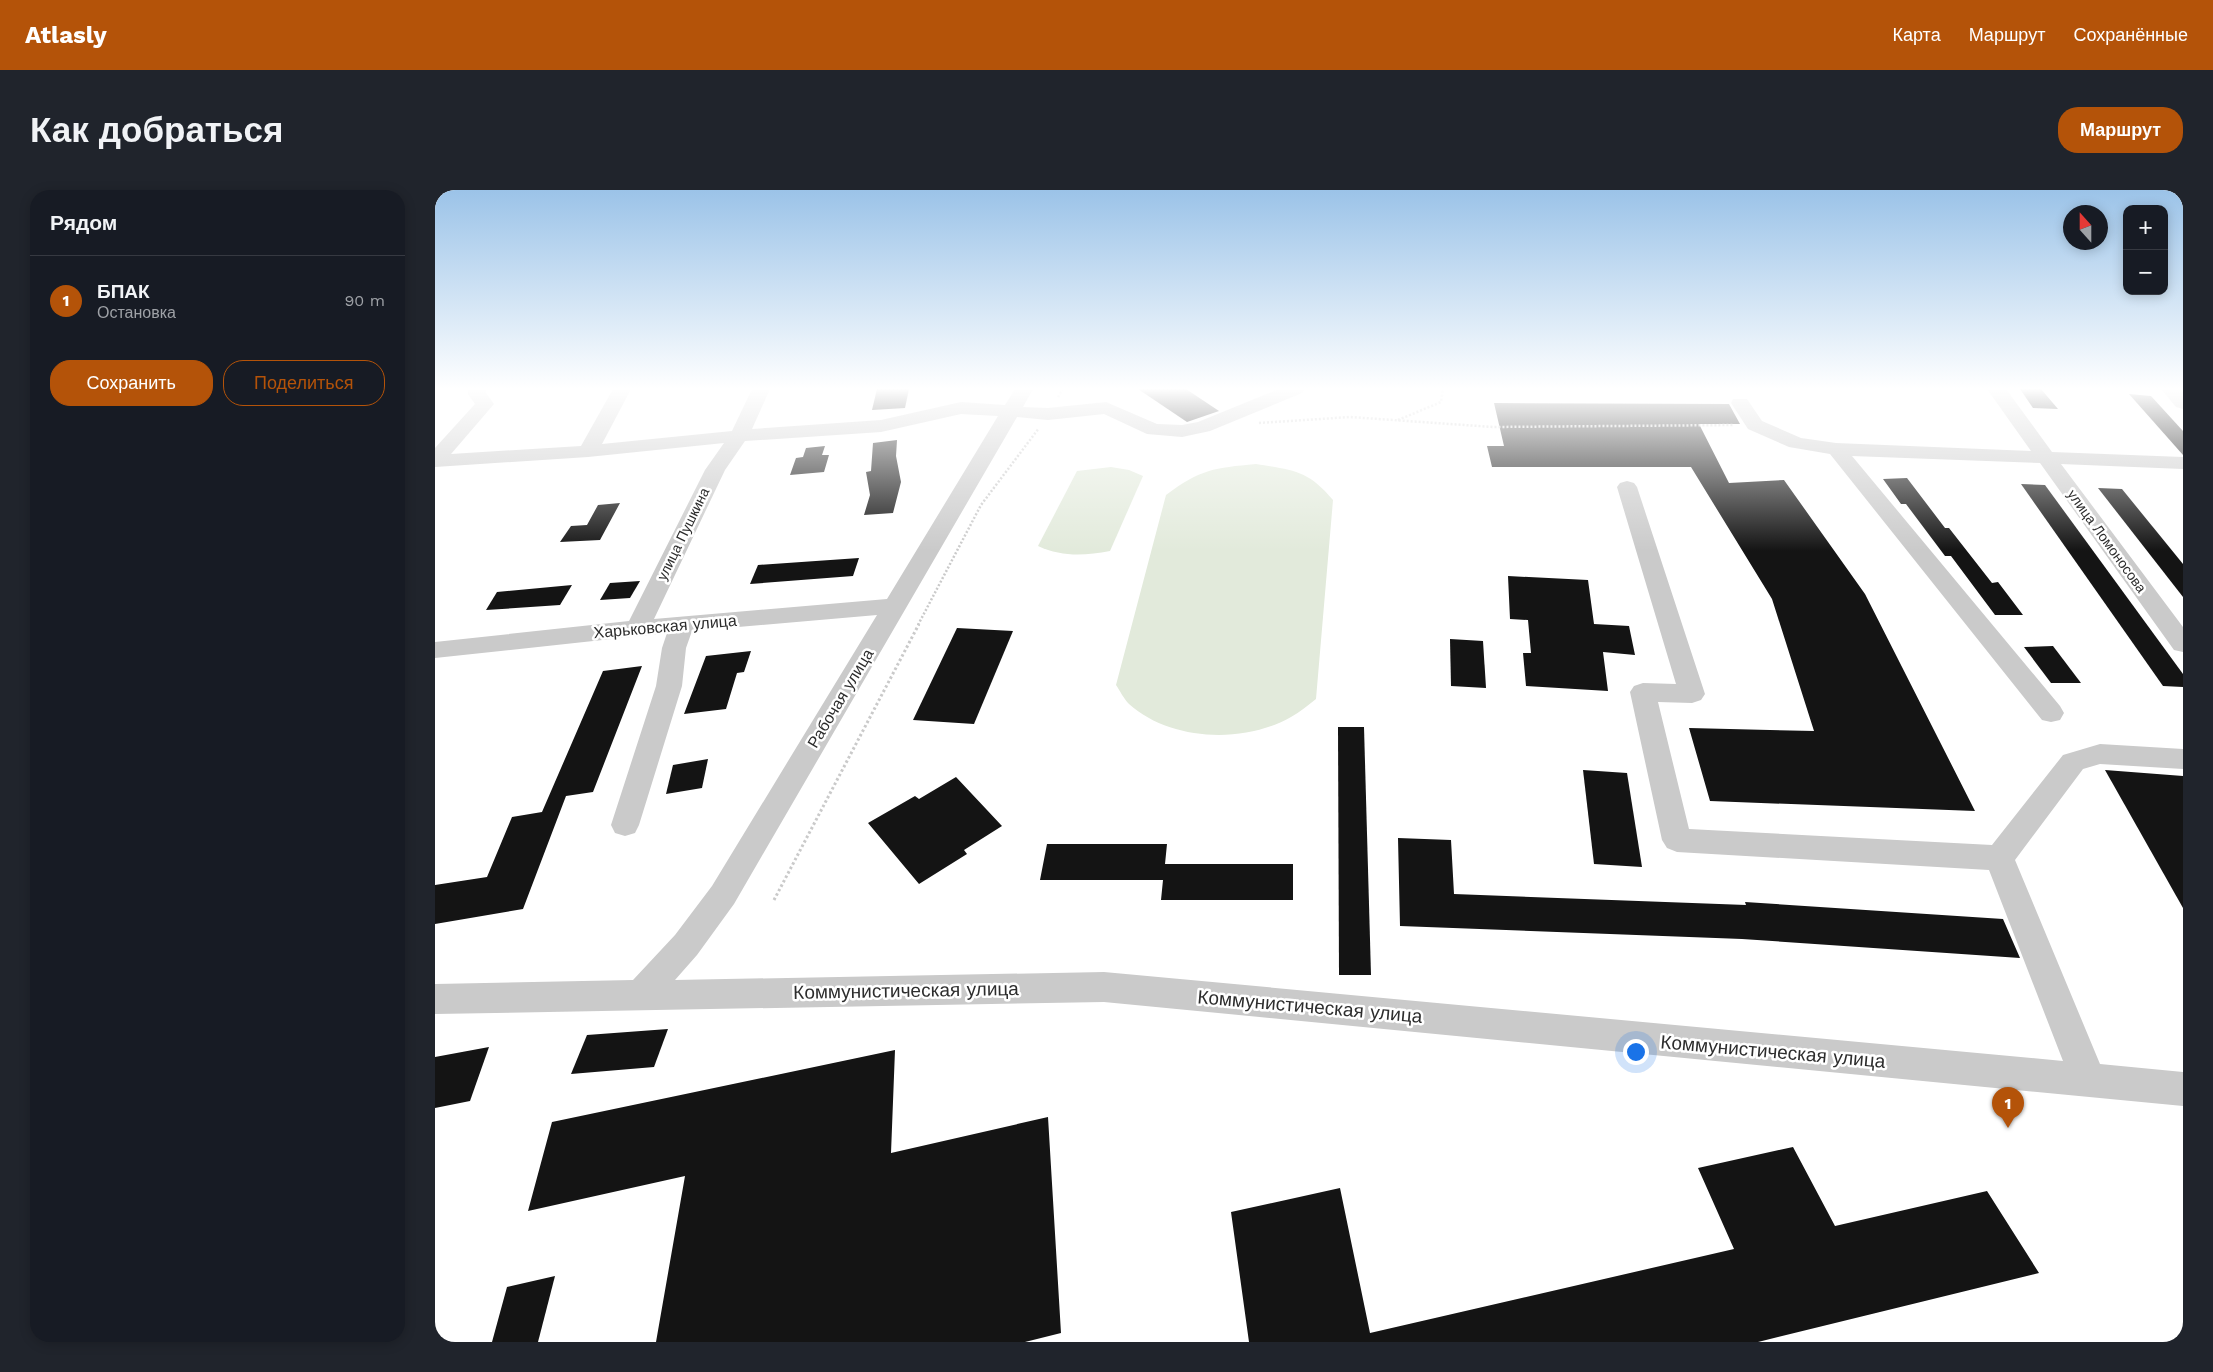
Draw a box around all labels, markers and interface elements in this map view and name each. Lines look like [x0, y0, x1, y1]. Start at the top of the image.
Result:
text: Atlasly [25, 21, 107, 49]
text: Карта [1893, 24, 1941, 45]
text: Маршрут [1969, 24, 2045, 45]
text: Сохранённые [2073, 24, 2188, 45]
button: Маршрут [2058, 107, 2183, 153]
text: Как добраться [30, 109, 283, 151]
north arrow [2063, 205, 2108, 250]
map controls [2123, 205, 2168, 295]
button: + [2123, 205, 2168, 250]
text: Рядом [50, 210, 117, 235]
button: − [2123, 250, 2168, 295]
text: БПАК [97, 280, 150, 303]
text: 1 [63, 291, 69, 310]
text: 90 m [344, 291, 385, 310]
text: Остановка [97, 303, 176, 322]
button: Сохранить [50, 360, 213, 406]
button: Поделиться [223, 360, 385, 406]
street label: улица Пушкина [654, 485, 712, 583]
street label: улица Ломоносова [2064, 486, 2150, 596]
street label: Харьковская улица [593, 611, 737, 642]
street label: Рабочая улица [803, 645, 877, 751]
street label: Коммунистическая улица [793, 977, 1019, 1004]
street label: Коммунистическая улица [1197, 985, 1424, 1028]
street label: Коммунистическая улица [1660, 1030, 1887, 1073]
your location [1623, 1039, 1649, 1065]
pin: 1 [1992, 1087, 2024, 1128]

